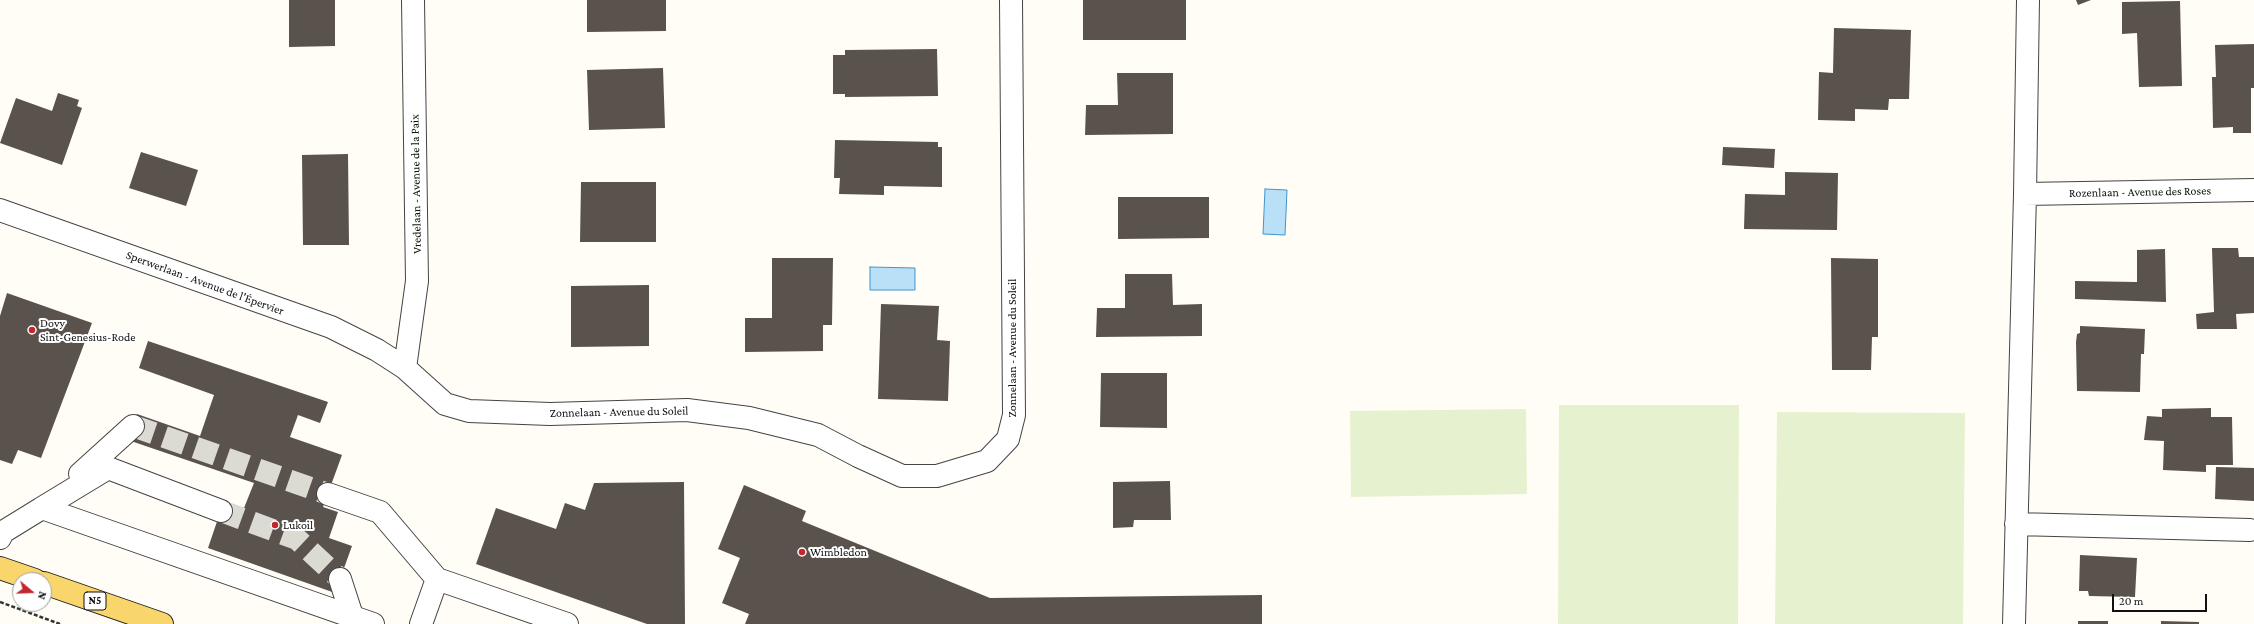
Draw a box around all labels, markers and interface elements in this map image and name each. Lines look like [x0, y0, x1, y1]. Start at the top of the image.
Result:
street label: Vredelaan - Avenue de la Paix [408, 114, 424, 254]
street label: Rozenlaan - Avenue des Roses [2069, 184, 2211, 200]
street label: Sperwerlaan - Avenue de l'Épervier [124, 248, 286, 318]
street label: Zonnelaan - Avenue du Soleil [1005, 279, 1019, 417]
place label: Dovy Sint-Genesius-Rode [40, 316, 135, 344]
marker: Dovy Sint-Genesius-Rode [27, 325, 37, 335]
street label: Zonnelaan - Avenue du Soleil [550, 404, 688, 420]
place label: Lukoil [283, 518, 313, 532]
marker: Lukoil [270, 520, 280, 530]
place label: Wimbledon [810, 545, 867, 559]
marker: Wimbledon [797, 547, 807, 557]
north arrow [12, 572, 52, 612]
scale bar [2114, 586, 2209, 612]
text: N [36, 590, 49, 601]
road number: N5 [84, 592, 106, 610]
text: 20 m [2119, 594, 2143, 608]

